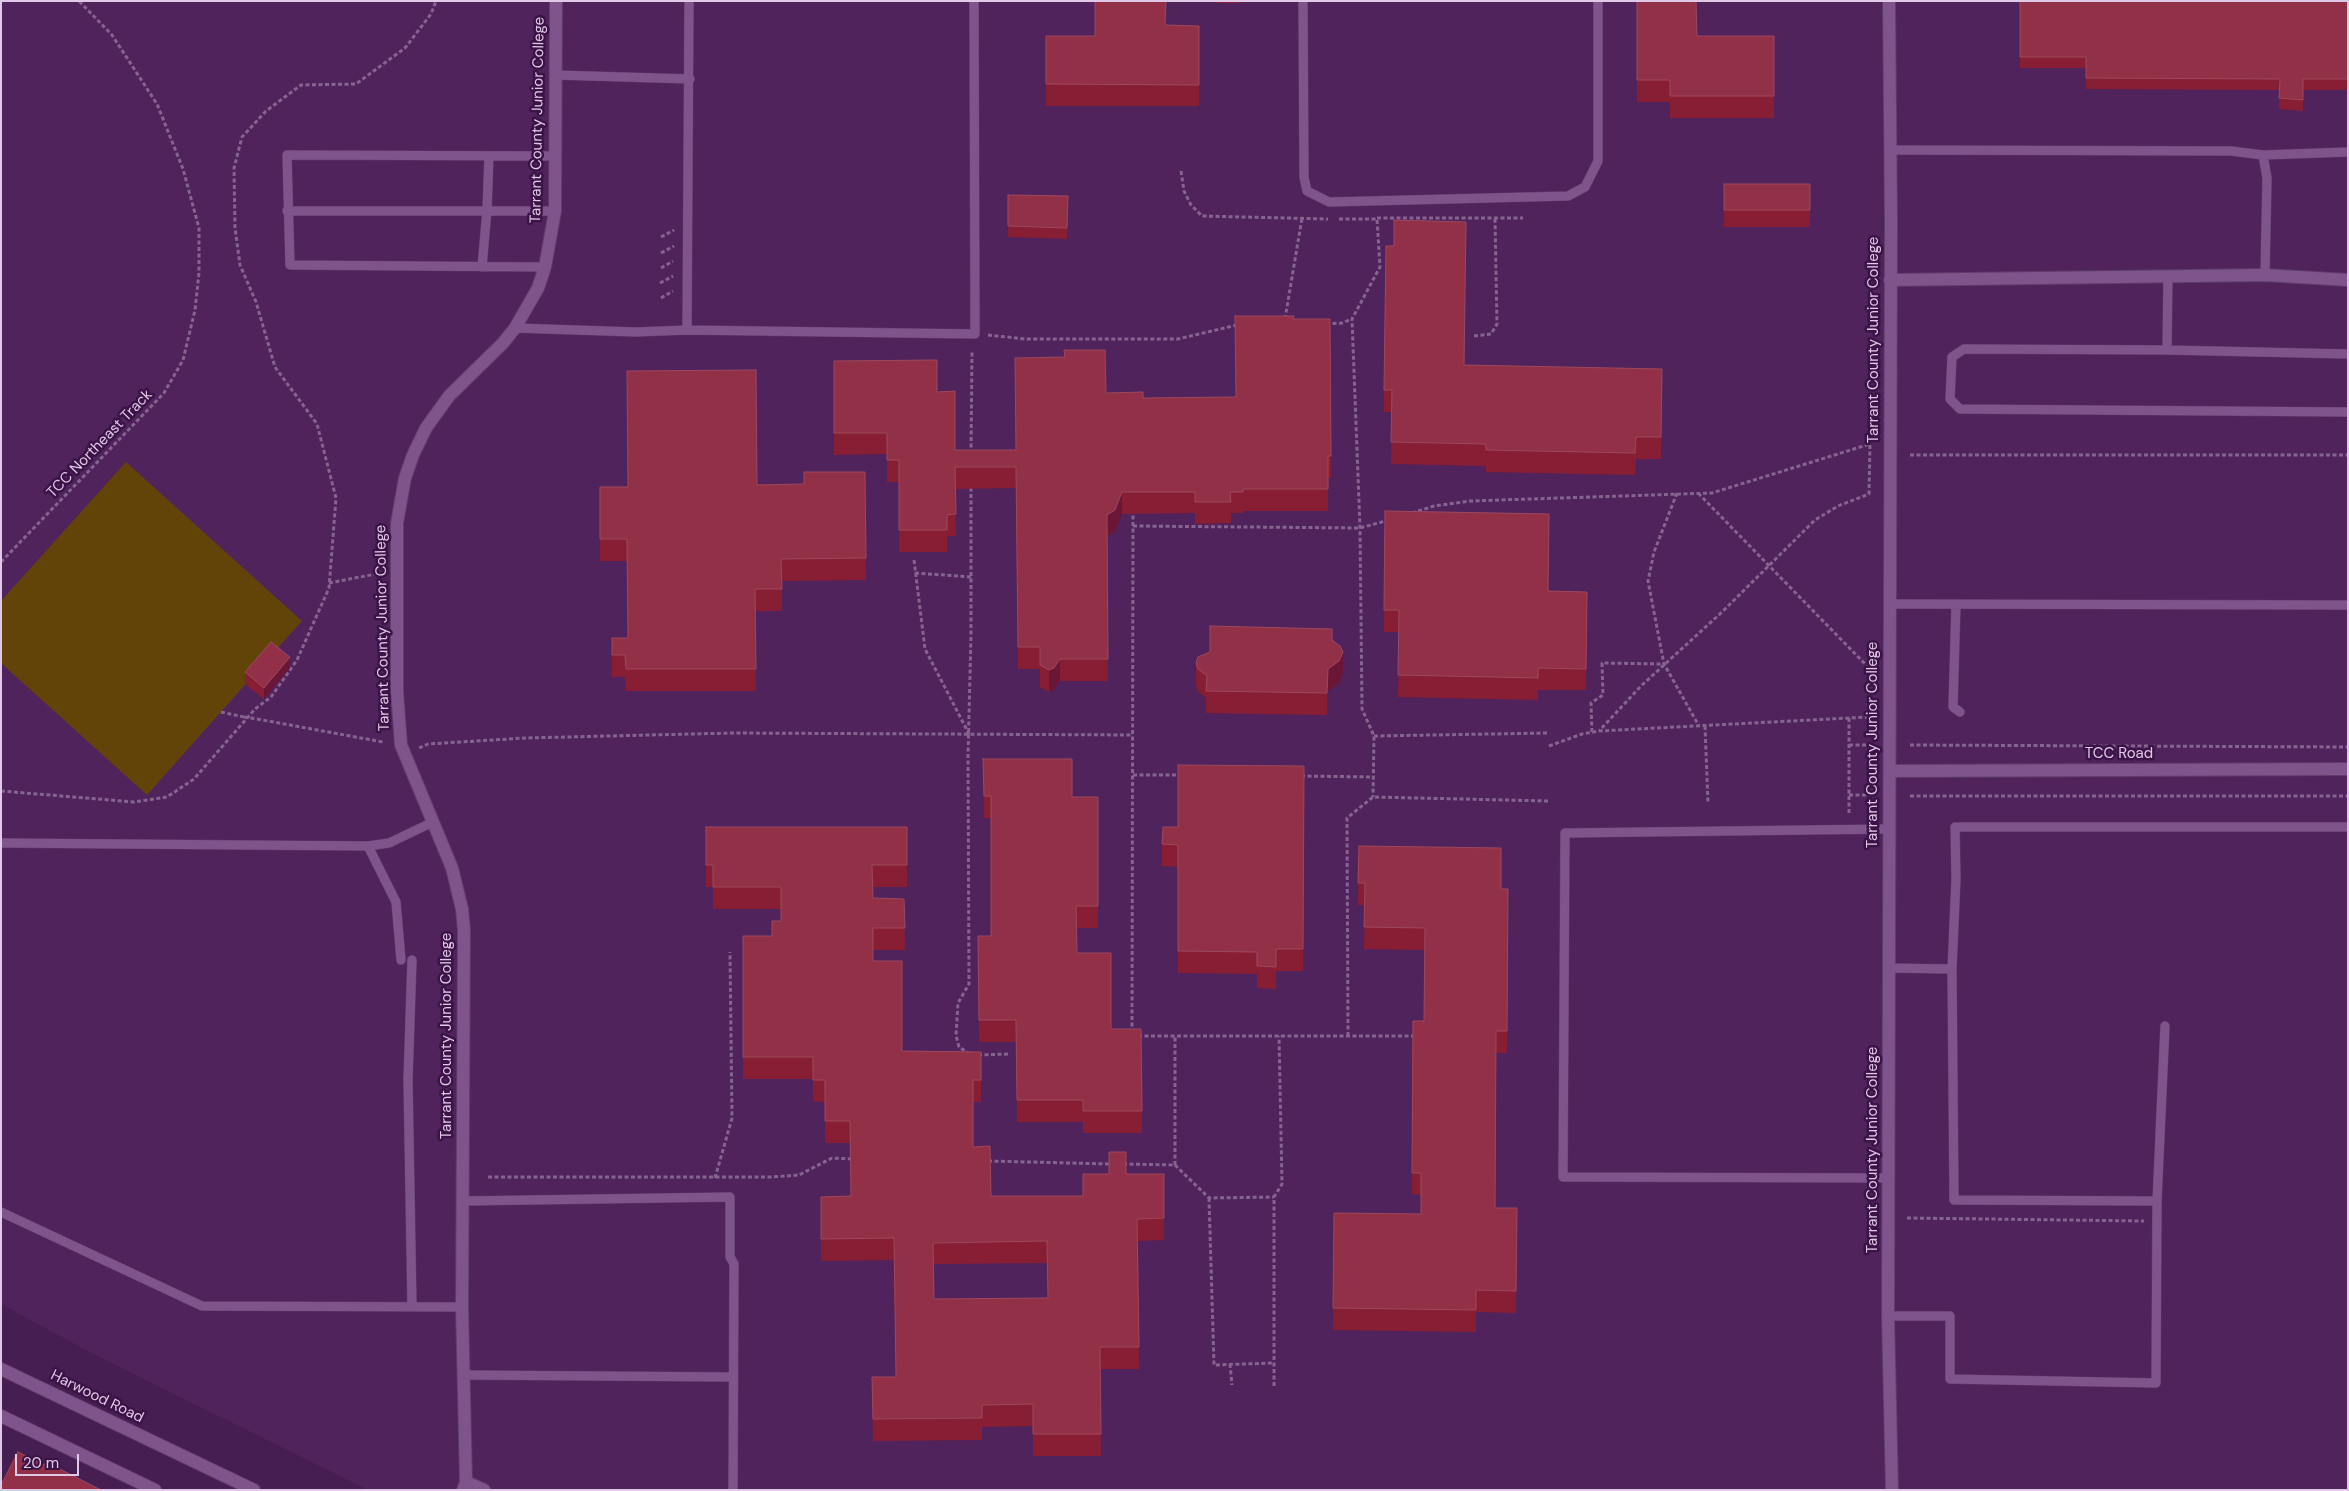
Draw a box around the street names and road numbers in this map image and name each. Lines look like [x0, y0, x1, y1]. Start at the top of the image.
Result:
street label: Tarrant County Junior College [527, 17, 549, 223]
street label: Tarrant County Junior College [1865, 237, 1883, 443]
street label: TCC Northeast Track [44, 386, 156, 502]
street label: Tarrant County Junior College [372, 525, 394, 731]
street label: Tarrant County Junior College [1864, 642, 1882, 848]
street label: TCC Road [2085, 745, 2153, 763]
street label: Tarrant County Junior College [438, 933, 456, 1139]
street label: Tarrant County Junior College [1864, 1047, 1882, 1253]
street label: Harwood Road [48, 1367, 146, 1427]

